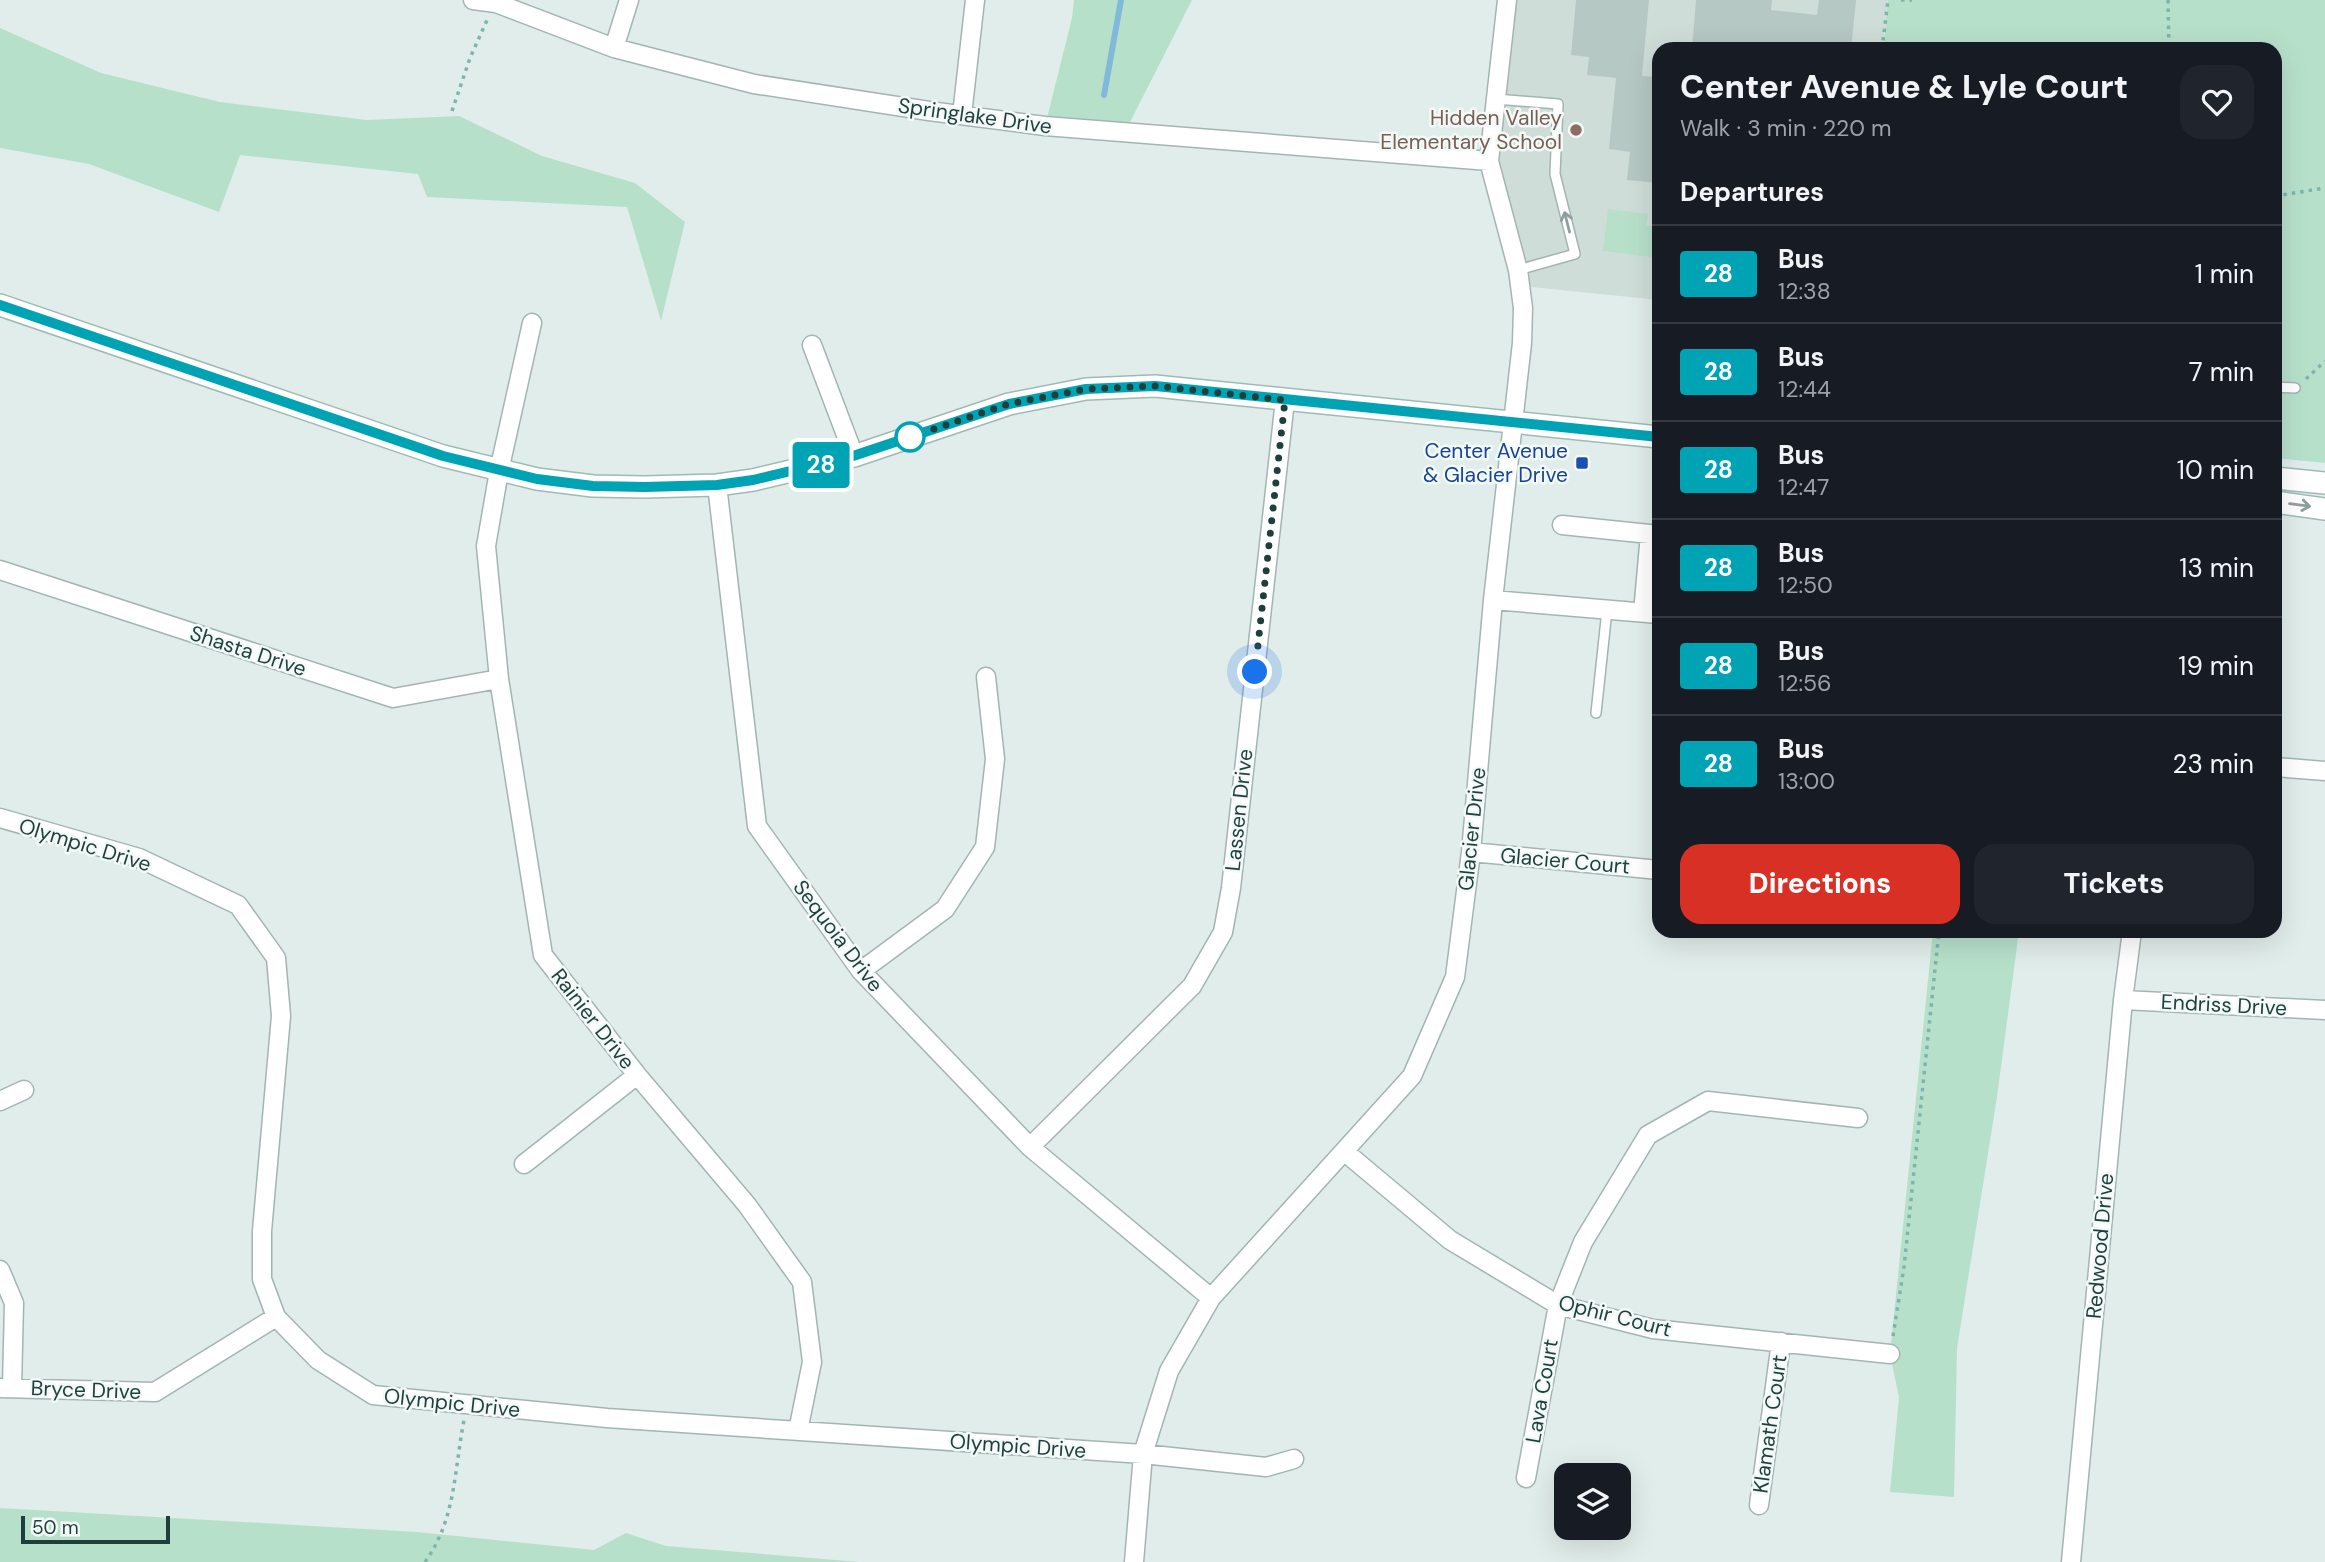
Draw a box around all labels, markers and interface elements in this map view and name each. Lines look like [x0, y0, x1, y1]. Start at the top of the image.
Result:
text: Center Avenue & Lyle Court [1680, 65, 2128, 108]
button: heart [2180, 65, 2254, 139]
street label: Springlake Drive [896, 91, 1054, 141]
place label: Hidden Valley Elementary School [1380, 104, 1562, 156]
text: Walk · 3 min · 220 m [1680, 113, 1892, 143]
marker: Hidden Valley Elementary School [1568, 122, 1584, 138]
text: Departures [1680, 175, 1824, 209]
one-way arrow [1560, 211, 1573, 234]
text: Bus [1778, 242, 1824, 276]
text: 1 min [2195, 257, 2254, 291]
text: 28 [1704, 258, 1733, 289]
text: 12:38 [1778, 276, 1831, 306]
text: Bus [1778, 340, 1824, 374]
text: 7 min [2189, 355, 2254, 389]
text: 28 [1704, 356, 1733, 387]
text: 12:44 [1778, 374, 1831, 404]
unlabelled marker [895, 422, 925, 452]
place label: Center Avenue & Glacier Drive [1423, 437, 1568, 489]
text: Bus [1778, 438, 1824, 472]
line badge: 28 [790, 442, 852, 488]
text: 28 [807, 449, 835, 480]
text: 10 min [2177, 453, 2254, 487]
text: 28 [1704, 454, 1733, 485]
marker: Center Avenue & Glacier Drive [1574, 455, 1590, 471]
text: 12:47 [1778, 472, 1829, 502]
one-way arrow [2288, 499, 2311, 512]
text: Bus [1778, 536, 1824, 570]
text: 13 min [2179, 551, 2254, 585]
text: 28 [1704, 552, 1733, 583]
text: 12:50 [1778, 570, 1833, 600]
street label: Shasta Drive [186, 619, 310, 683]
text: Bus [1778, 634, 1824, 668]
text: 19 min [2178, 649, 2254, 683]
text: 28 [1704, 650, 1733, 681]
your location [1237, 654, 1272, 689]
text: 12:56 [1778, 668, 1832, 698]
text: Bus [1778, 732, 1824, 766]
street label: Lassen Drive [1219, 747, 1259, 873]
text: 23 min [2172, 747, 2254, 781]
text: 28 [1704, 748, 1733, 779]
street label: Glacier Drive [1452, 766, 1492, 892]
text: 13:00 [1778, 766, 1835, 796]
street label: Olympic Drive [15, 812, 155, 878]
street label: Glacier Court [1499, 841, 1631, 881]
button: Directions [1680, 844, 1960, 924]
button: Tickets [1974, 844, 2254, 924]
street label: Sequoia Drive [787, 874, 889, 998]
street label: Rainier Drive [545, 963, 641, 1075]
street label: Endriss Drive [2160, 988, 2288, 1022]
street label: Redwood Drive [2080, 1172, 2120, 1320]
street label: Ophir Court [1556, 1288, 1674, 1344]
street label: Lava Court [1519, 1337, 1565, 1445]
street label: Klamath Court [1746, 1353, 1794, 1495]
street label: Bryce Drive [30, 1374, 142, 1406]
street label: Olympic Drive [382, 1382, 522, 1424]
street label: Olympic Drive [949, 1427, 1087, 1465]
map controls [1554, 1463, 1631, 1540]
button: layers [1554, 1463, 1631, 1540]
scale bar [21, 1513, 170, 1545]
text: 50 m [32, 1515, 79, 1540]

